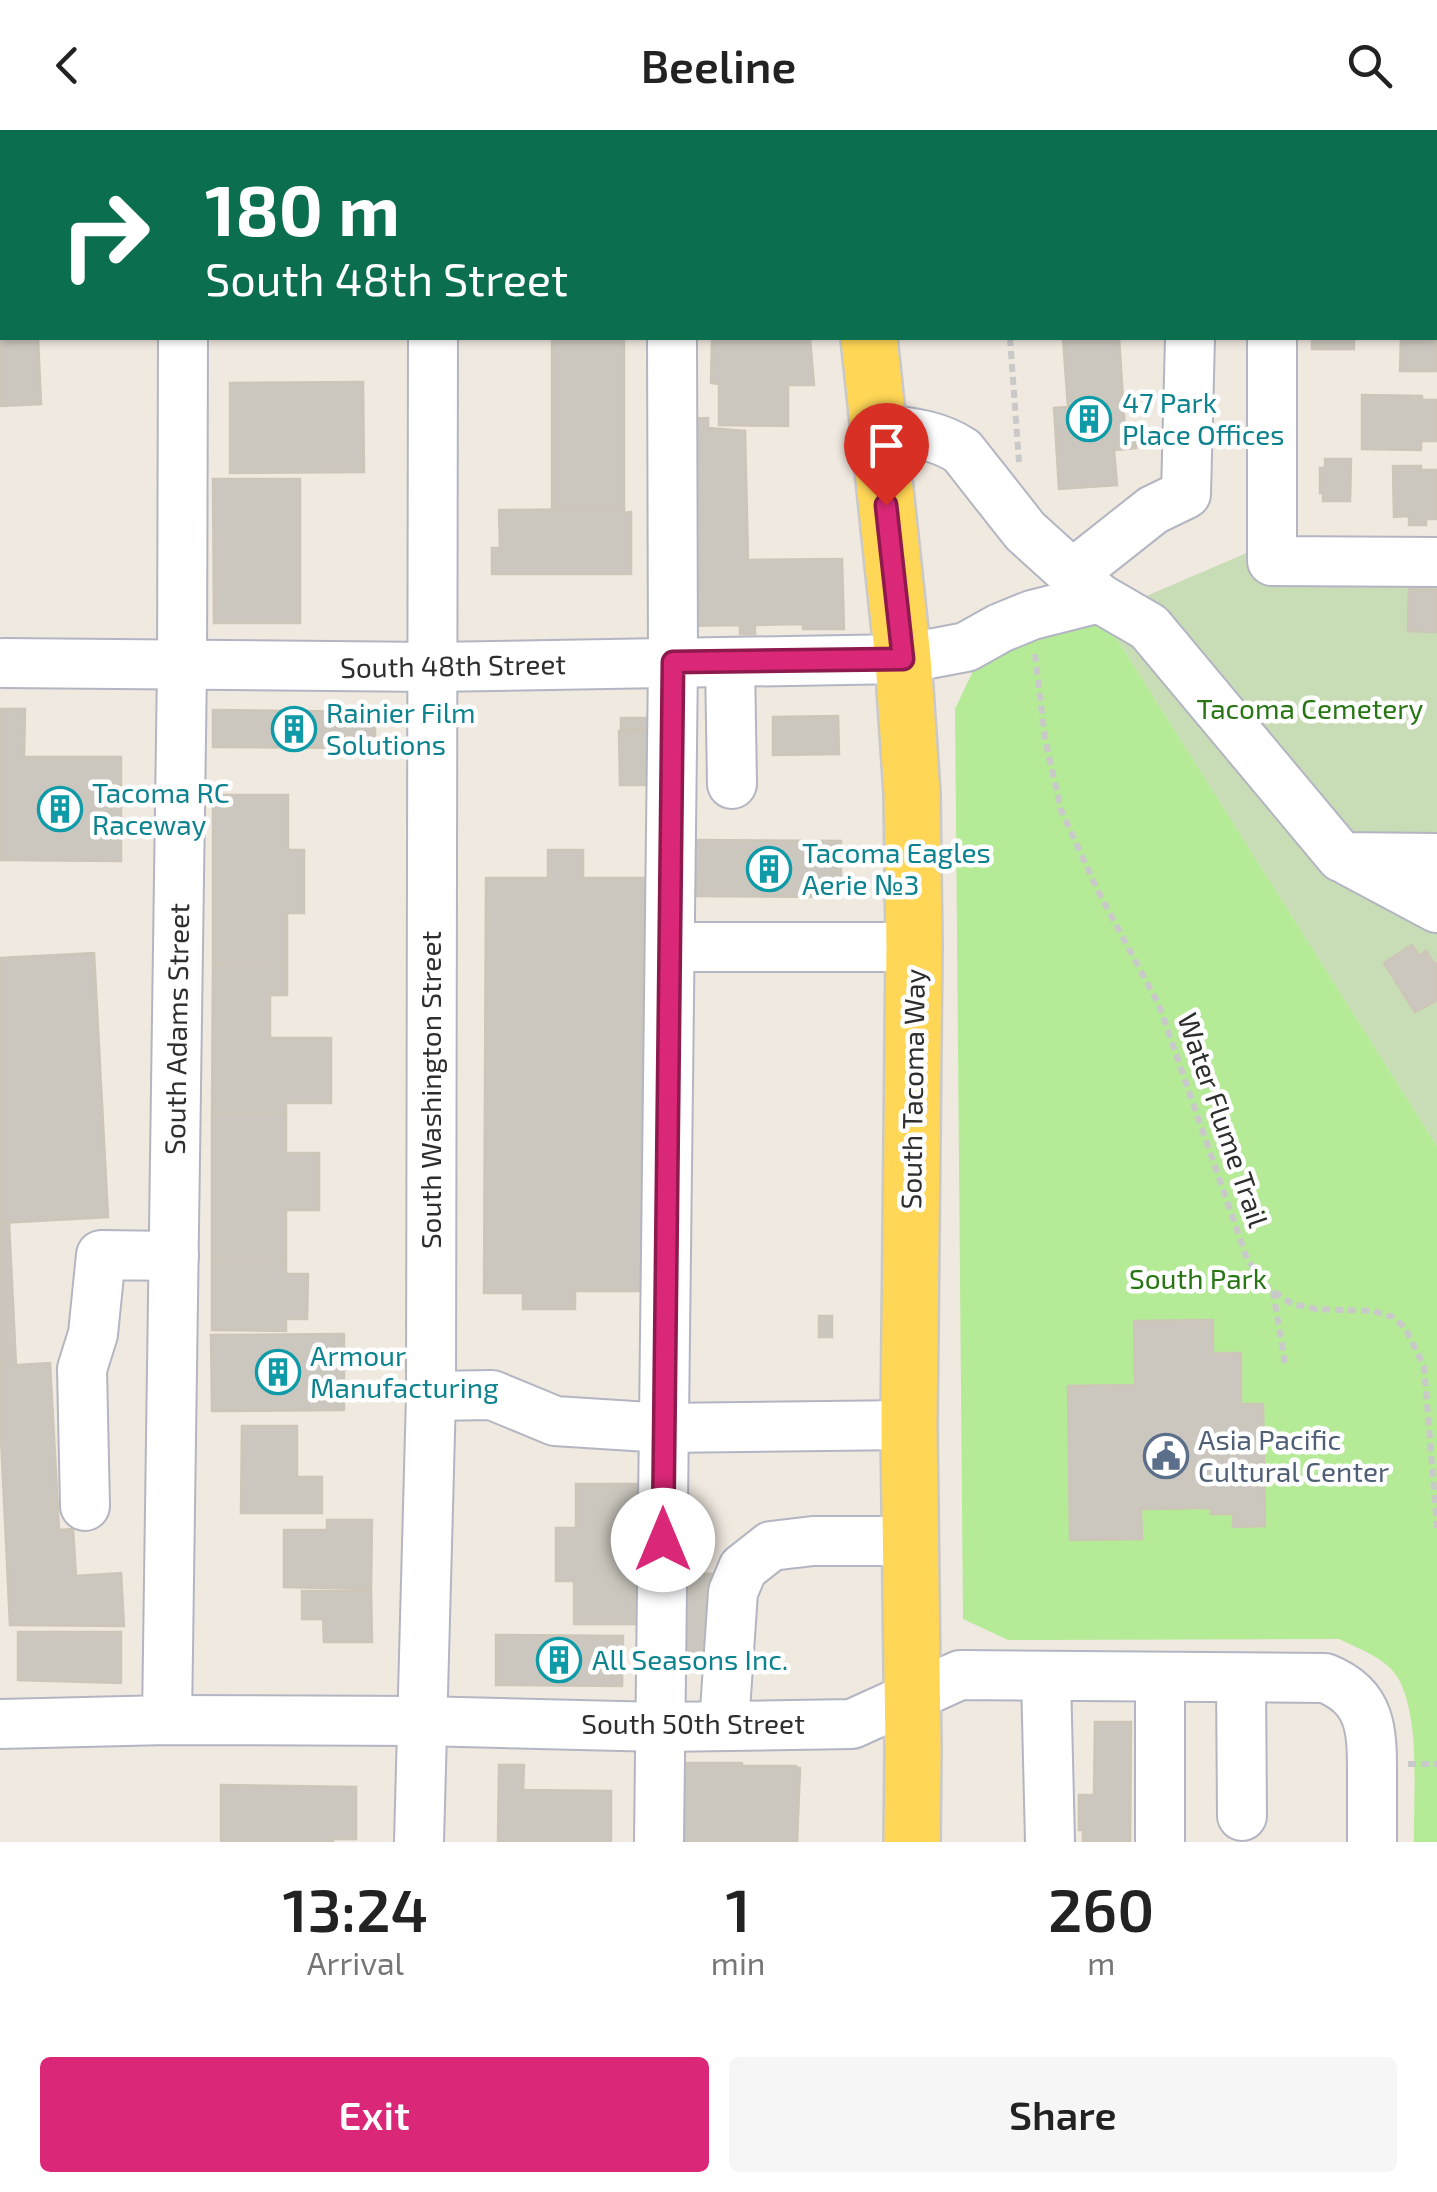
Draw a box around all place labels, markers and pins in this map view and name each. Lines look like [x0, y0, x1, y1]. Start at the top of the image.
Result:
place label: 47 Park Place Offices [1122, 385, 1284, 451]
building icon: 47 Park Place Offices [1066, 396, 1112, 442]
pin [844, 403, 929, 506]
place label: Rainier Film Solutions [326, 695, 476, 761]
building icon: Rainier Film Solutions [271, 706, 317, 752]
place label: Tacoma RC Raceway [92, 775, 230, 841]
building icon: Tacoma RC Raceway [37, 786, 83, 832]
place label: Tacoma Eagles Aerie №3 [802, 835, 991, 901]
building icon: Tacoma Eagles Aerie №3 [746, 846, 792, 892]
place label: Armour Manufacturing [310, 1338, 499, 1404]
building icon: Armour Manufacturing [255, 1349, 301, 1395]
place label: Asia Pacific Cultural Center [1198, 1422, 1389, 1488]
public building icon: Asia Pacific Cultural Center [1143, 1433, 1189, 1479]
building icon: All Seasons Inc. [536, 1637, 582, 1683]
place label: All Seasons Inc. [592, 1642, 788, 1676]

